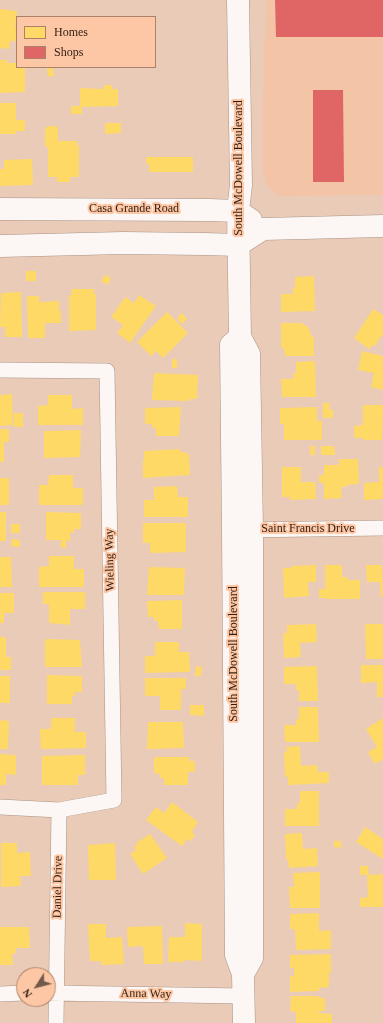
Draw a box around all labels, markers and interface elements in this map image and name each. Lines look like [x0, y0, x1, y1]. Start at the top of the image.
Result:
legend [16, 16, 156, 68]
text: Homes [54, 25, 88, 39]
text: Shops [54, 45, 83, 59]
street label: South McDowell Boulevard [232, 100, 246, 236]
street label: Casa Grande Road [89, 202, 179, 216]
street label: Saint Francis Drive [261, 522, 355, 536]
street label: Wieling Way [102, 528, 118, 592]
street label: South McDowell Boulevard [227, 586, 241, 722]
street label: Daniel Drive [50, 856, 66, 918]
north arrow [16, 967, 56, 1007]
street label: Anna Way [121, 986, 171, 1002]
text: N [20, 987, 34, 1000]

